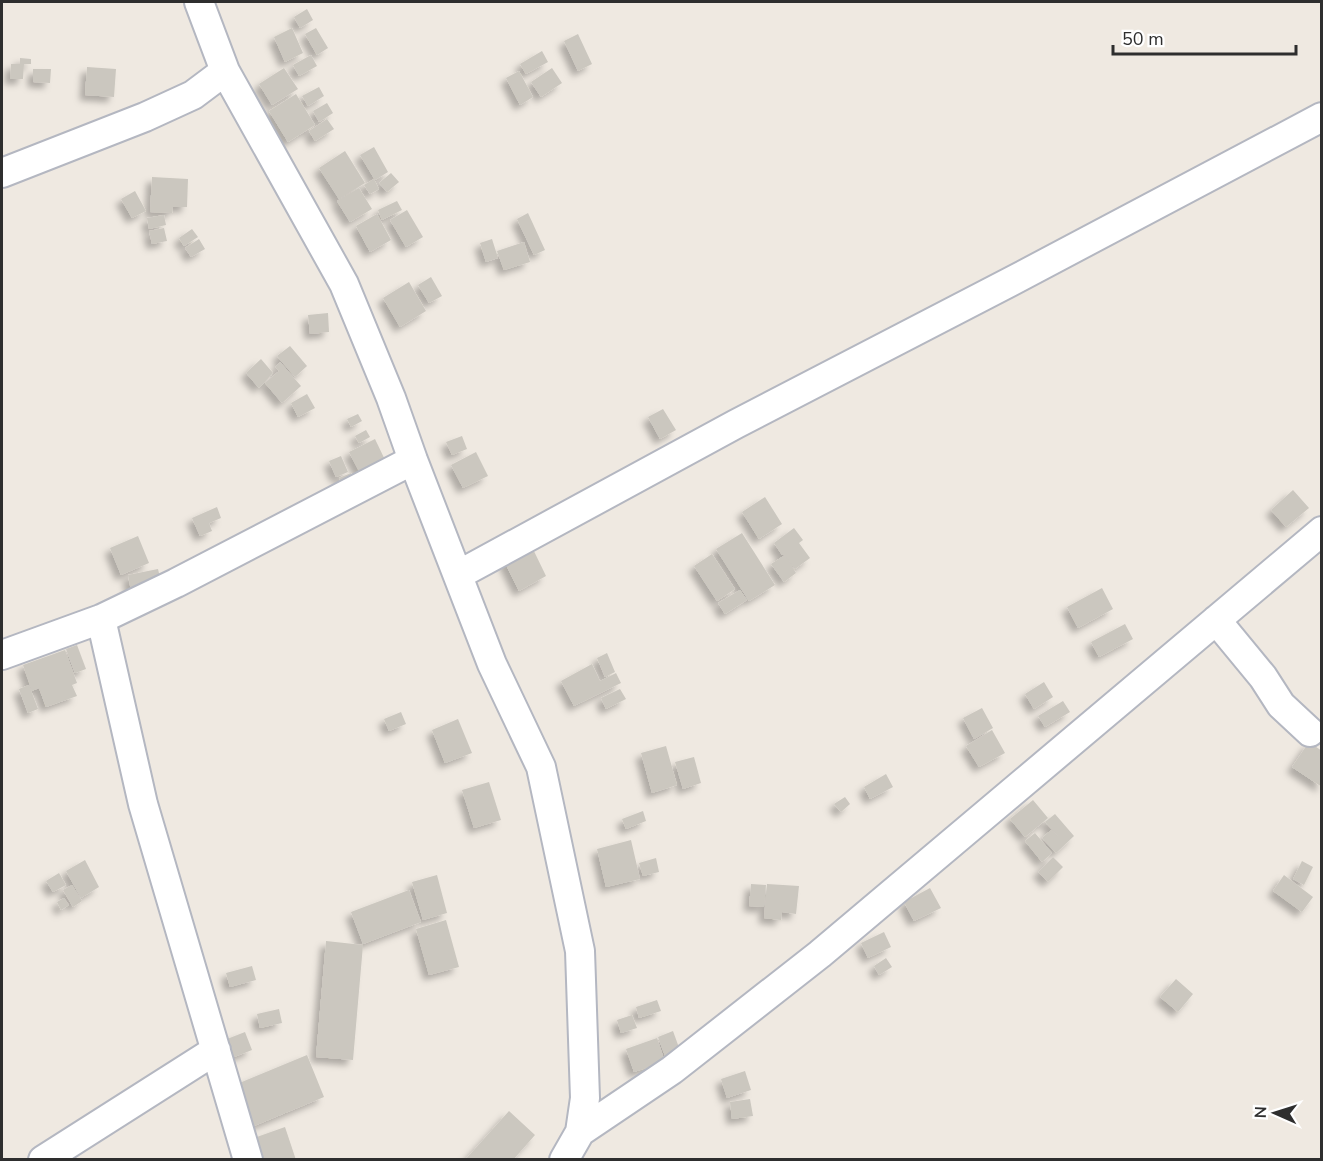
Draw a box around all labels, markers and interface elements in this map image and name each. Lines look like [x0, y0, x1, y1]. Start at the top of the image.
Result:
scale bar [1113, 18, 1296, 56]
text: 50 m [1122, 27, 1164, 51]
north arrow [1245, 1083, 1305, 1143]
text: N [1250, 1106, 1272, 1119]

